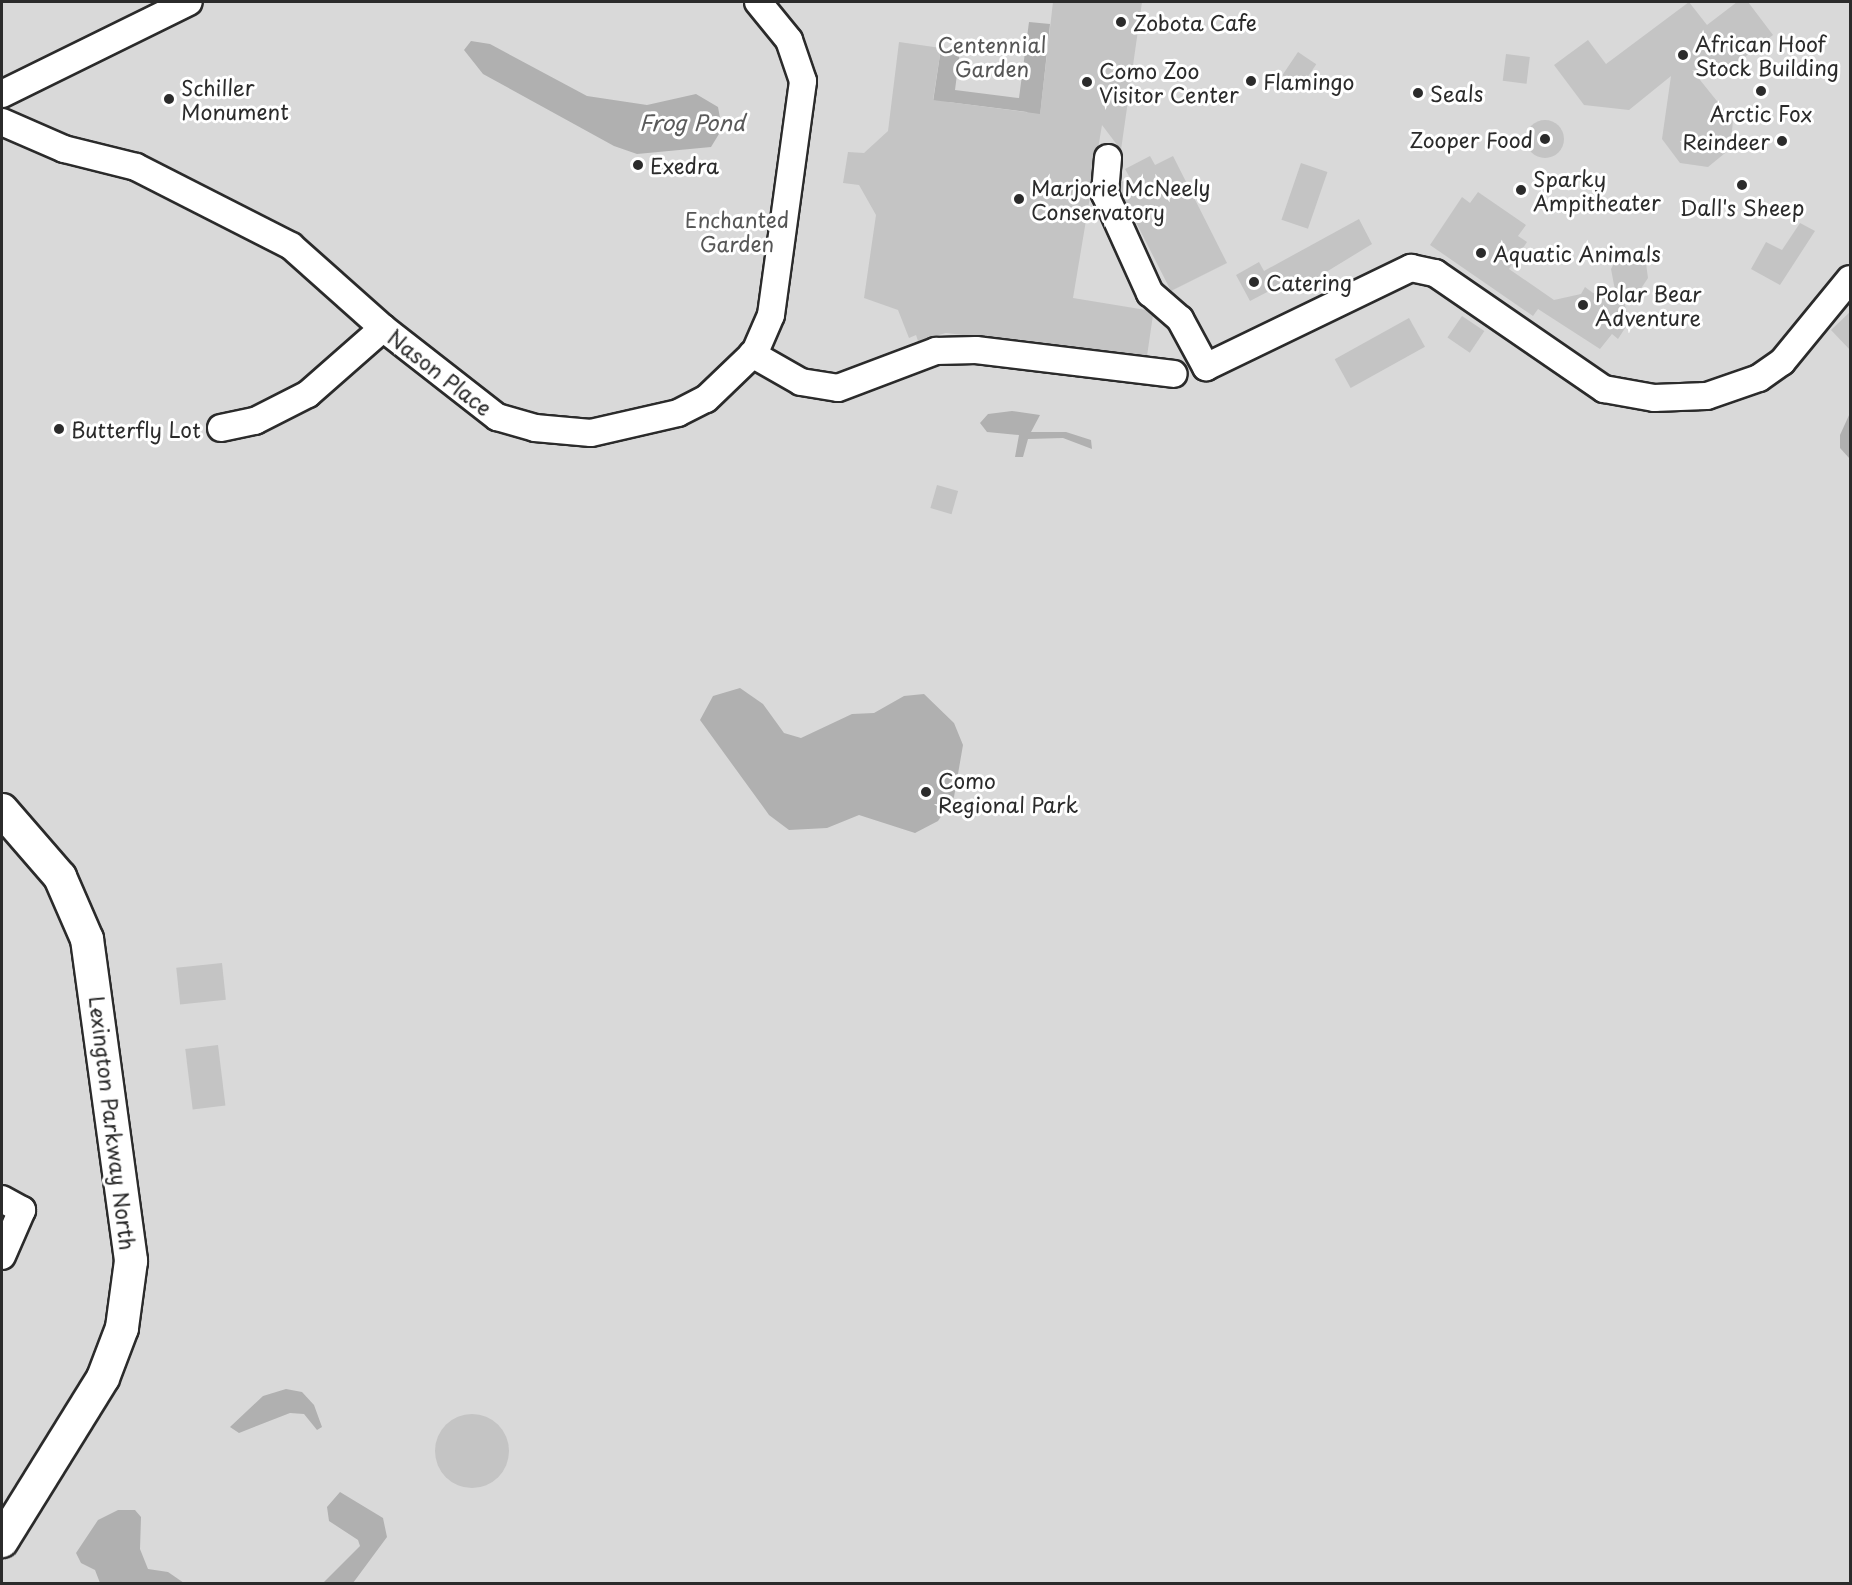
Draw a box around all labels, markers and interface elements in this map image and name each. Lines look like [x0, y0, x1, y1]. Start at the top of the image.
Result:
place label: Zobota Cafe [1133, 9, 1257, 35]
marker: Zobota Cafe [1114, 15, 1128, 29]
place label: African Hoof Stock Building [1695, 30, 1840, 80]
park label: Centennial Garden [937, 31, 1047, 81]
marker: African Hoof Stock Building [1676, 48, 1690, 62]
place label: Como Zoo Visitor Center [1099, 57, 1240, 107]
place label: Flamingo [1263, 68, 1354, 94]
place label: Schiller Monument [181, 74, 289, 124]
marker: Flamingo [1244, 74, 1258, 88]
marker: Como Zoo Visitor Center [1080, 75, 1094, 89]
place label: Seals [1430, 80, 1483, 106]
marker: Arctic Fox [1754, 84, 1768, 98]
marker: Seals [1411, 86, 1425, 100]
marker: Schiller Monument [162, 92, 176, 106]
place label: Arctic Fox [1710, 100, 1812, 126]
water label: Frog Pond [640, 109, 744, 135]
place label: Zooper Food [1408, 126, 1533, 152]
place label: Reindeer [1683, 128, 1770, 154]
marker: Zooper Food [1538, 132, 1552, 146]
marker: Reindeer [1775, 134, 1789, 148]
place label: Exedra [650, 152, 719, 178]
marker: Exedra [631, 158, 645, 172]
place label: Sparky Ampitheater [1533, 165, 1661, 215]
place label: Marjorie McNeely Conservatory [1031, 174, 1210, 224]
marker: Dall's Sheep [1735, 178, 1749, 192]
marker: Sparky Ampitheater [1514, 183, 1528, 197]
marker: Marjorie McNeely Conservatory [1012, 192, 1026, 206]
place label: Dall's Sheep [1679, 194, 1805, 220]
park label: Enchanted Garden [685, 206, 789, 256]
place label: Aquatic Animals [1493, 240, 1660, 266]
marker: Aquatic Animals [1474, 246, 1488, 260]
place label: Catering [1266, 269, 1352, 295]
marker: Catering [1247, 275, 1261, 289]
place label: Polar Bear Adventure [1595, 280, 1702, 330]
marker: Polar Bear Adventure [1576, 298, 1590, 312]
street label: Nason Place [383, 324, 497, 420]
place label: Butterfly Lot [71, 416, 201, 442]
marker: Butterfly Lot [52, 422, 66, 436]
place label: Como Regional Park [938, 767, 1078, 817]
marker: Como Regional Park [919, 785, 933, 799]
street label: Lexington Parkway North [85, 994, 141, 1252]

